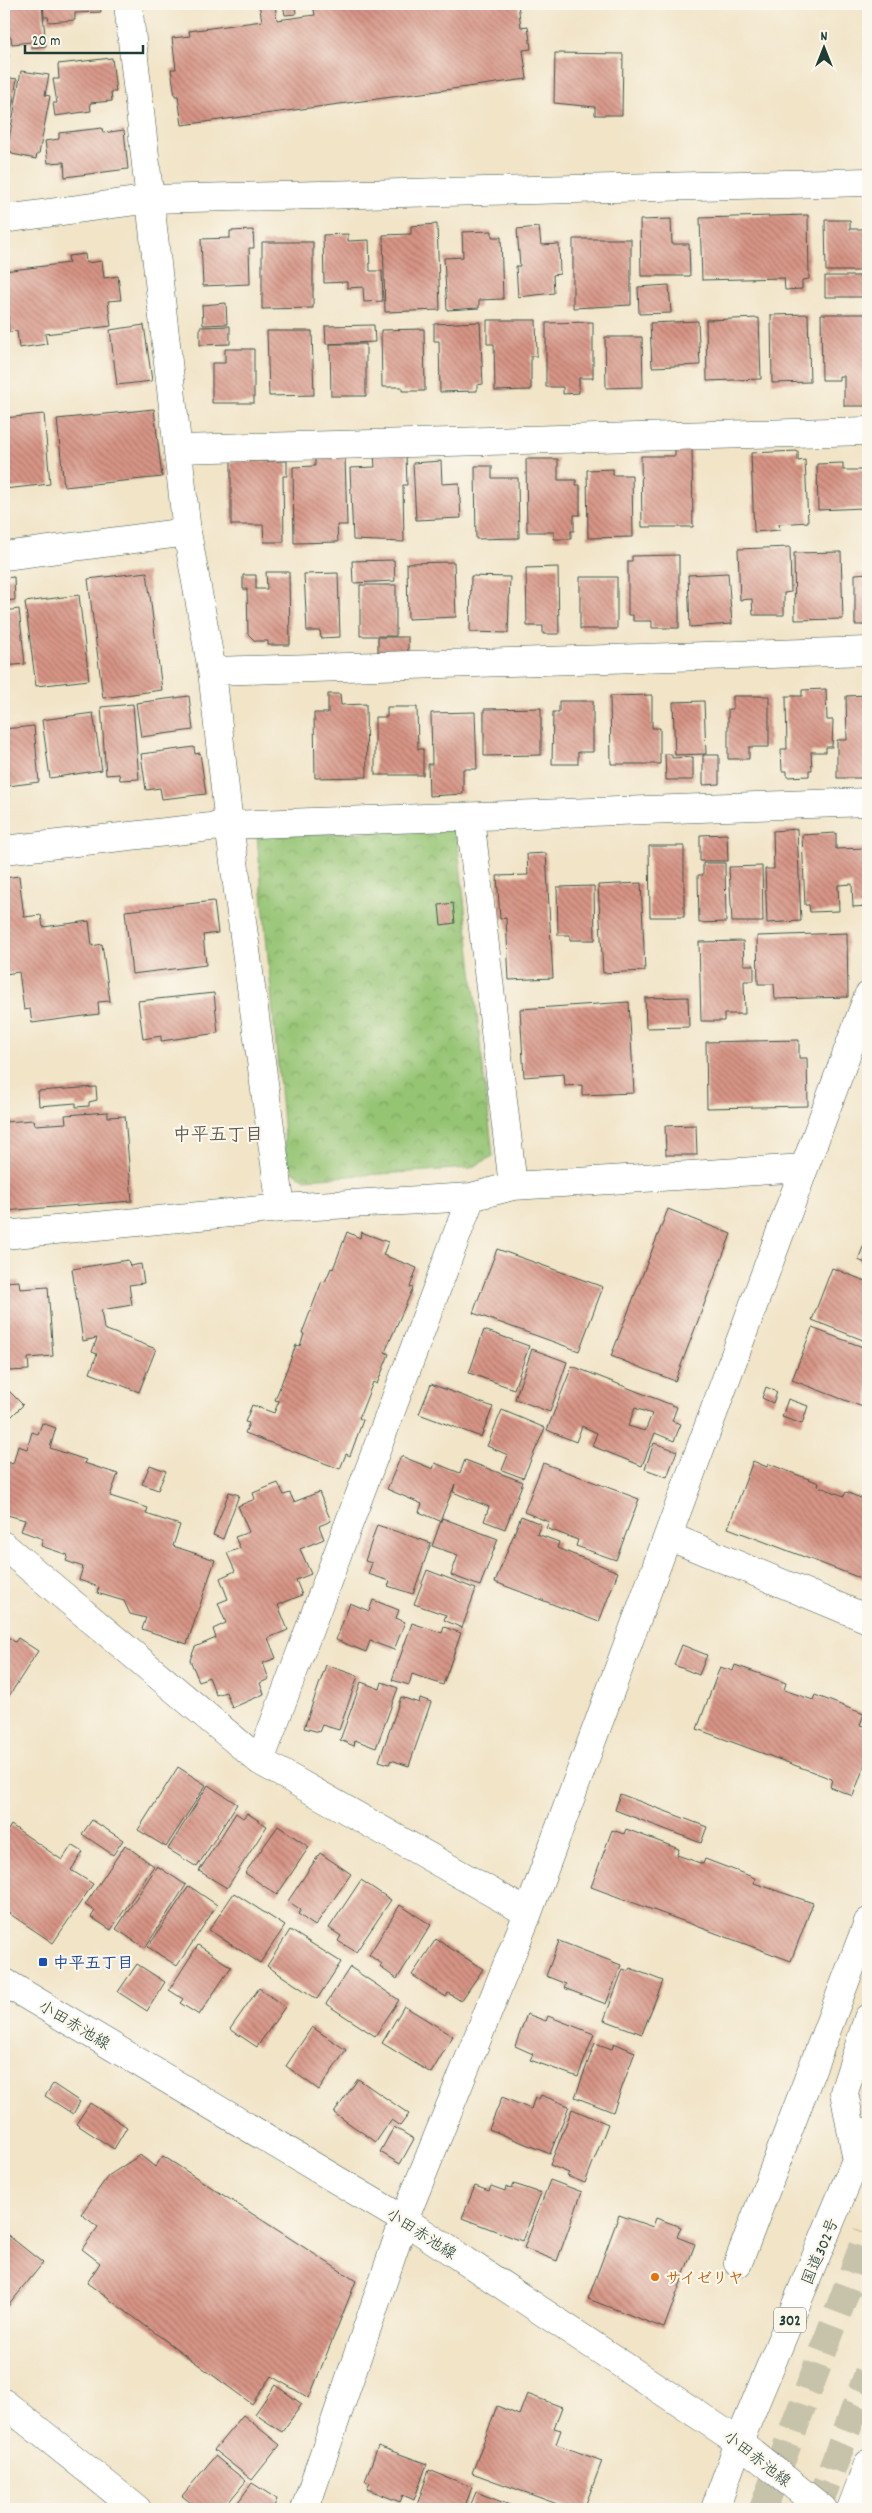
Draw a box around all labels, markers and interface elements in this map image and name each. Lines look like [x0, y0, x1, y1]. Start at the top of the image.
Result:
scale bar [25, 22, 142, 54]
north arrow [800, 22, 850, 72]
text: N [821, 27, 828, 47]
text: 20 m [32, 31, 60, 53]
district label: 中平五丁目 [173, 1124, 263, 1149]
place label: 中平五丁目 [53, 1953, 133, 1976]
marker: 中平五丁目 [37, 1956, 49, 1968]
street label: 小田赤池線 [33, 1996, 114, 2057]
street label: 小田赤池線 [381, 2204, 460, 2267]
street label: 国道302号 [797, 2215, 846, 2289]
place label: サイゼリヤ [665, 2268, 744, 2291]
marker: サイゼリヤ [649, 2271, 661, 2283]
road number: 302 [774, 2308, 806, 2332]
street label: 小田赤池線 [718, 2426, 795, 2494]

